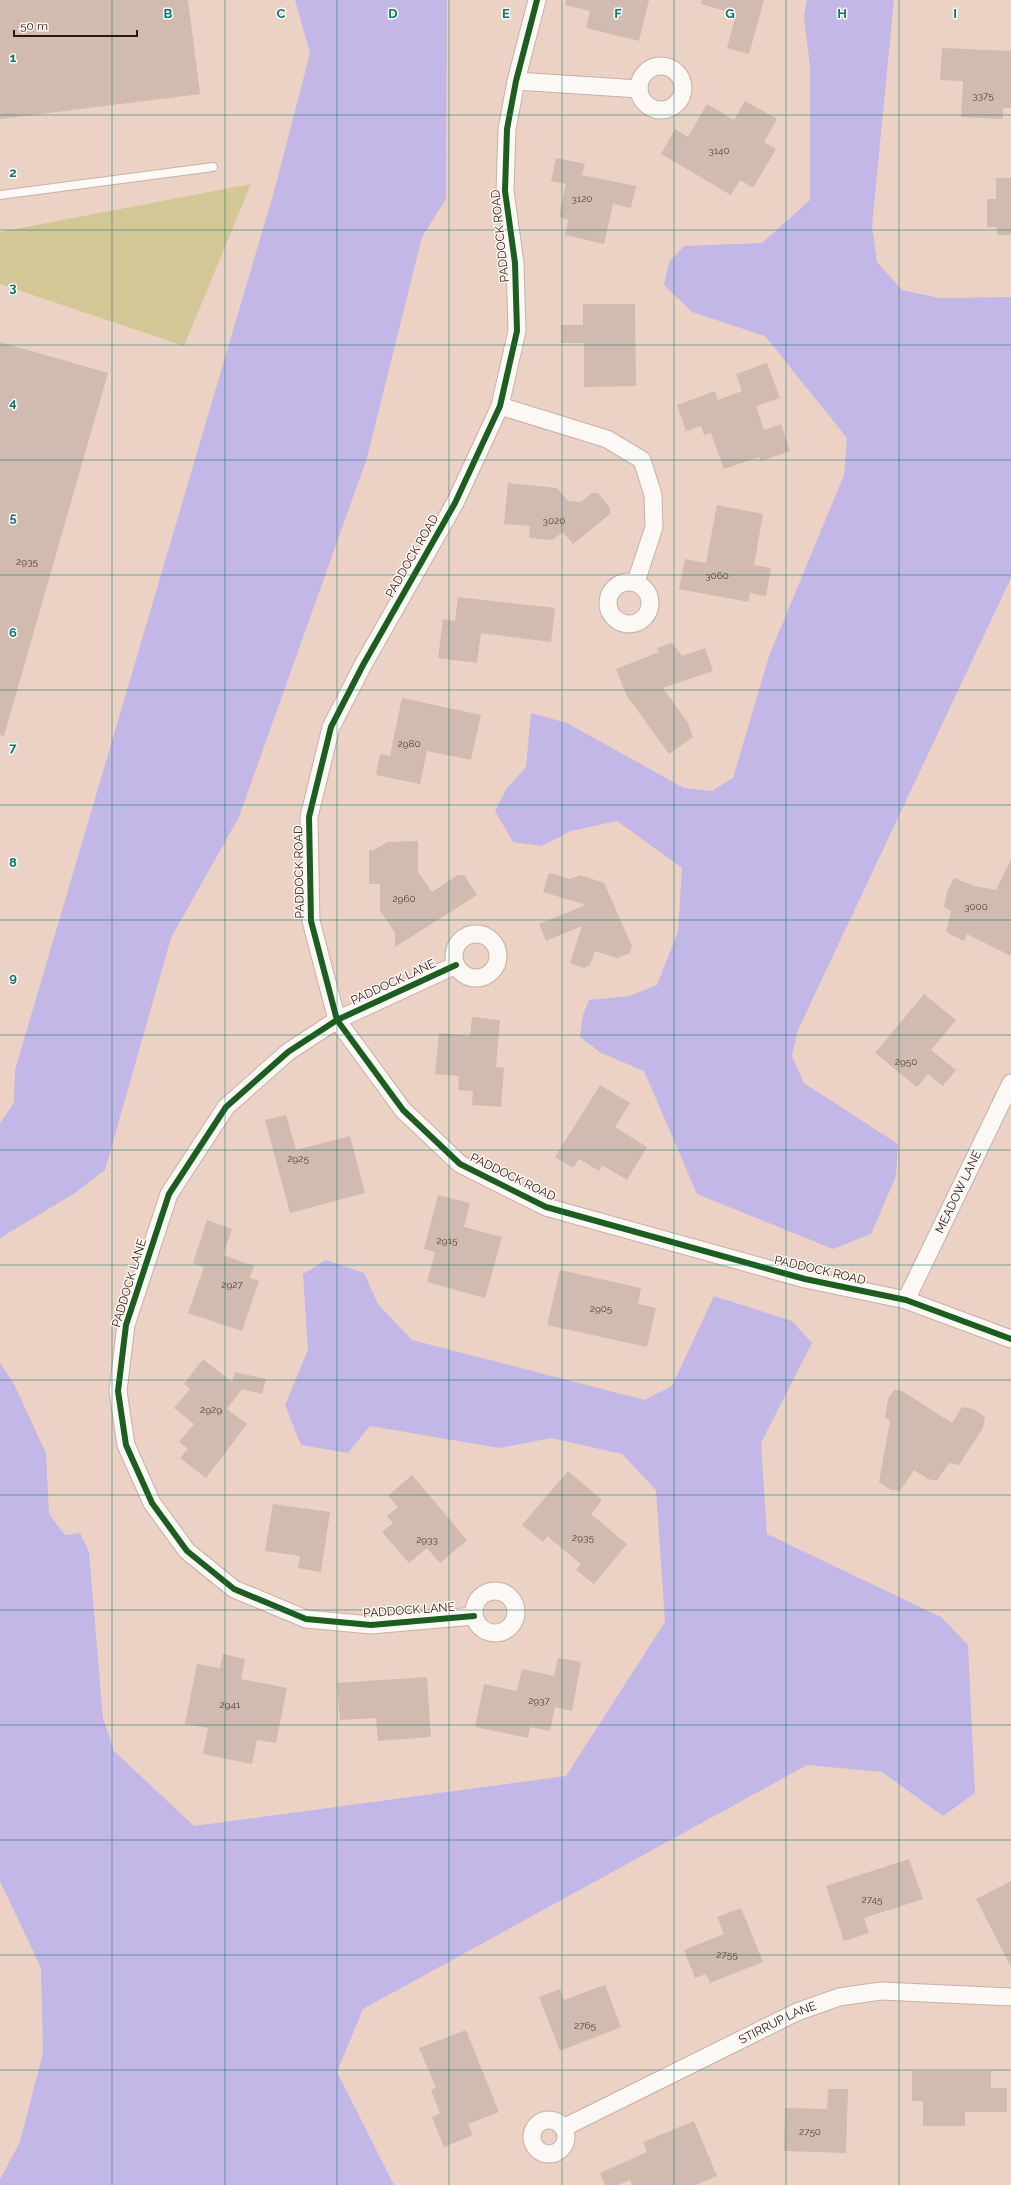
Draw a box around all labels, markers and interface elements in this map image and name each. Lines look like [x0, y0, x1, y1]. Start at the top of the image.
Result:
text: B [164, 6, 173, 21]
text: C [277, 6, 286, 21]
text: D [388, 6, 398, 21]
text: E [502, 6, 510, 21]
text: F [614, 6, 622, 21]
text: G [725, 6, 735, 21]
text: H [837, 6, 847, 21]
text: I [953, 6, 957, 21]
scale bar [14, 12, 137, 38]
text: 50 m [20, 19, 48, 33]
text: 1 [10, 50, 17, 65]
house number: 3375 [972, 90, 994, 101]
house number: 3140 [708, 145, 730, 156]
text: 2 [9, 165, 17, 180]
street label: PADDOCK ROAD [488, 188, 512, 283]
house number: 3120 [572, 193, 592, 204]
text: 3 [9, 280, 17, 295]
text: 4 [9, 395, 17, 410]
text: 5 [9, 510, 17, 525]
street label: PADDOCK ROAD [383, 512, 442, 600]
house number: 3020 [543, 515, 565, 526]
house number: 2935 [16, 556, 38, 567]
house number: 3060 [705, 570, 729, 581]
text: 6 [9, 625, 17, 640]
house number: 2980 [397, 738, 421, 749]
text: 7 [9, 740, 17, 755]
street label: PADDOCK ROAD [291, 825, 307, 919]
text: 8 [9, 855, 17, 870]
house number: 2960 [392, 893, 416, 904]
house number: 3000 [964, 901, 988, 912]
street label: PADDOCK LANE [348, 956, 438, 1008]
text: 9 [9, 970, 17, 985]
house number: 2950 [895, 1056, 917, 1067]
street label: MEADOW LANE [932, 1148, 984, 1236]
street label: PADDOCK ROAD [468, 1150, 558, 1204]
house number: 2925 [287, 1153, 309, 1164]
house number: 2915 [437, 1235, 458, 1246]
street label: PADDOCK LANE [109, 1237, 149, 1329]
street label: PADDOCK ROAD [773, 1253, 867, 1287]
house number: 2927 [221, 1279, 243, 1290]
house number: 2905 [590, 1303, 613, 1314]
house number: 2929 [200, 1404, 222, 1415]
house number: 2935 [572, 1532, 594, 1543]
house number: 2933 [416, 1534, 438, 1545]
street label: PADDOCK LANE [363, 1600, 455, 1620]
house number: 2937 [528, 1695, 550, 1706]
house number: 2941 [220, 1699, 241, 1710]
house number: 2745 [862, 1894, 883, 1905]
house number: 2755 [716, 1949, 738, 1960]
street label: STIRRUP LANE [736, 1999, 818, 2047]
house number: 2765 [574, 2020, 597, 2031]
house number: 2750 [799, 2126, 821, 2137]

